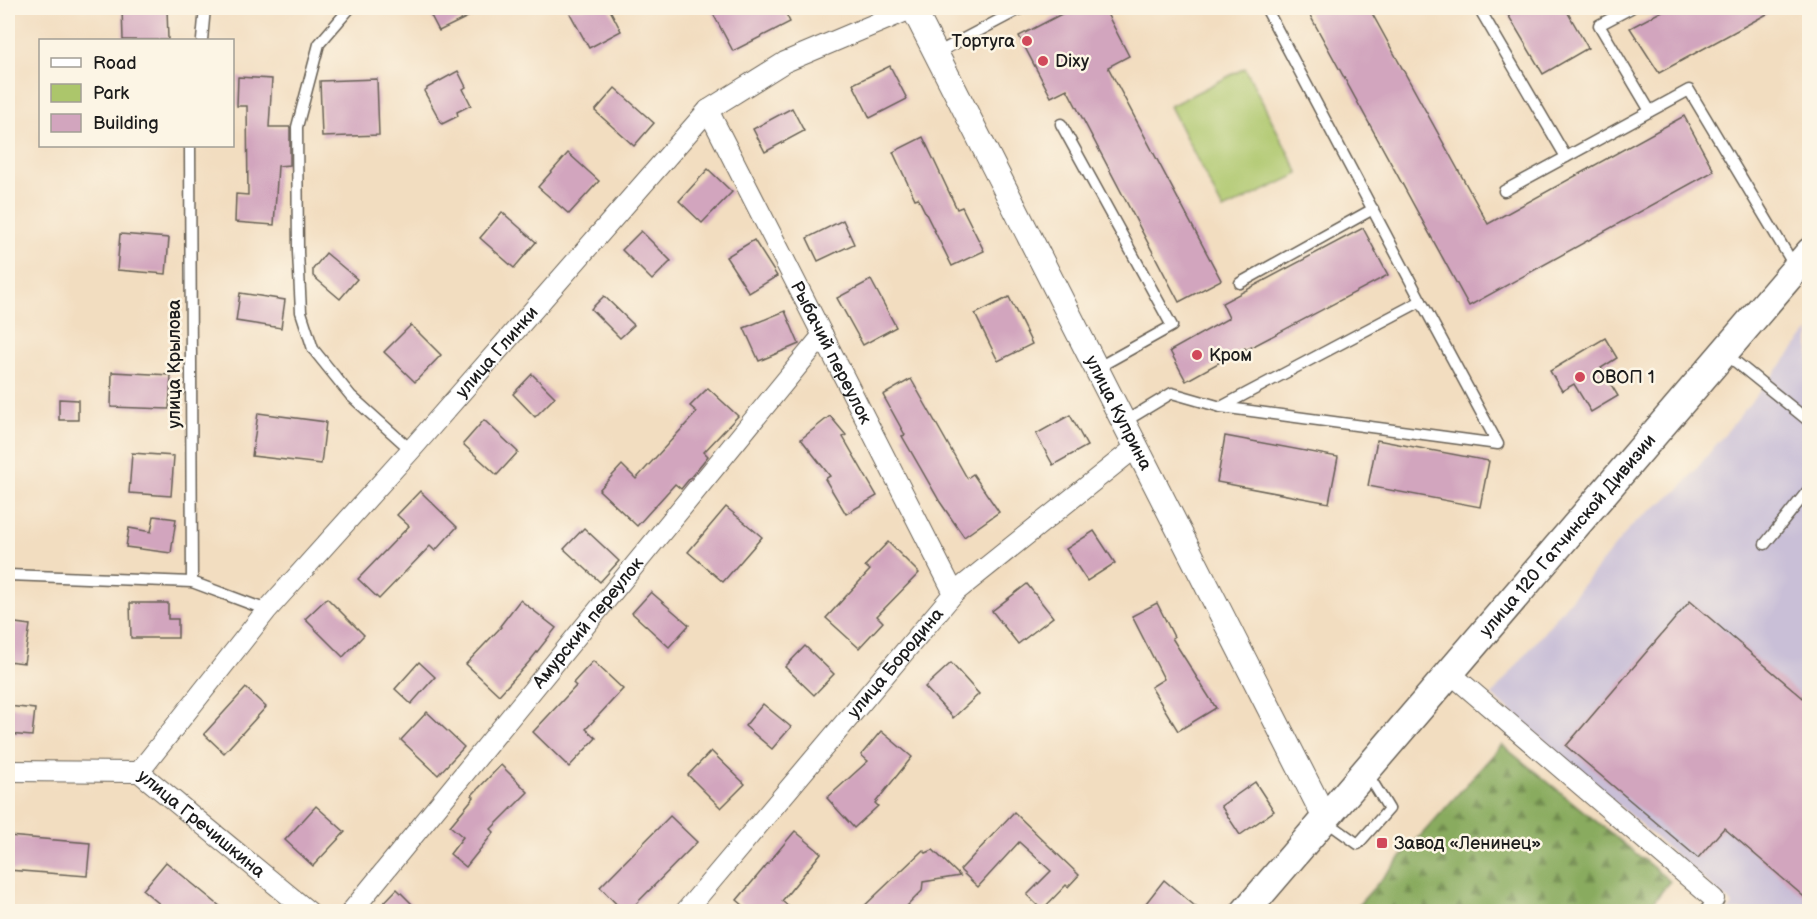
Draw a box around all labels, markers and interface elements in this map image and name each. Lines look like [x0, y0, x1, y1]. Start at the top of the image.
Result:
place label: Тортуга [951, 31, 1015, 52]
marker: Тортуга [1020, 34, 1034, 48]
legend [39, 39, 234, 147]
place label: Dixy [1055, 51, 1090, 72]
text: Road [93, 53, 137, 74]
marker: Dixy [1036, 54, 1050, 68]
text: Park [93, 83, 129, 104]
text: Building [93, 113, 159, 134]
street label: Рыбачий переулок [786, 278, 876, 428]
street label: улица Крылова [164, 299, 185, 429]
street label: улица Глинки [451, 302, 543, 402]
place label: Кром [1209, 345, 1252, 366]
marker: Кром [1190, 348, 1204, 362]
street label: улица Куприна [1080, 352, 1156, 474]
place label: ОВОП 1 [1592, 367, 1655, 388]
marker: ОВОП 1 [1573, 370, 1587, 384]
street label: улица 120 Гатчинской Дивизии [1475, 430, 1660, 641]
street label: Амурский переулок [528, 553, 648, 693]
street label: улица Бородина [843, 603, 948, 722]
street label: улица Гречишкина [133, 765, 269, 883]
place label: Завод «Ленинец» [1394, 833, 1541, 854]
marker: Завод «Ленинец» [1375, 836, 1389, 850]

